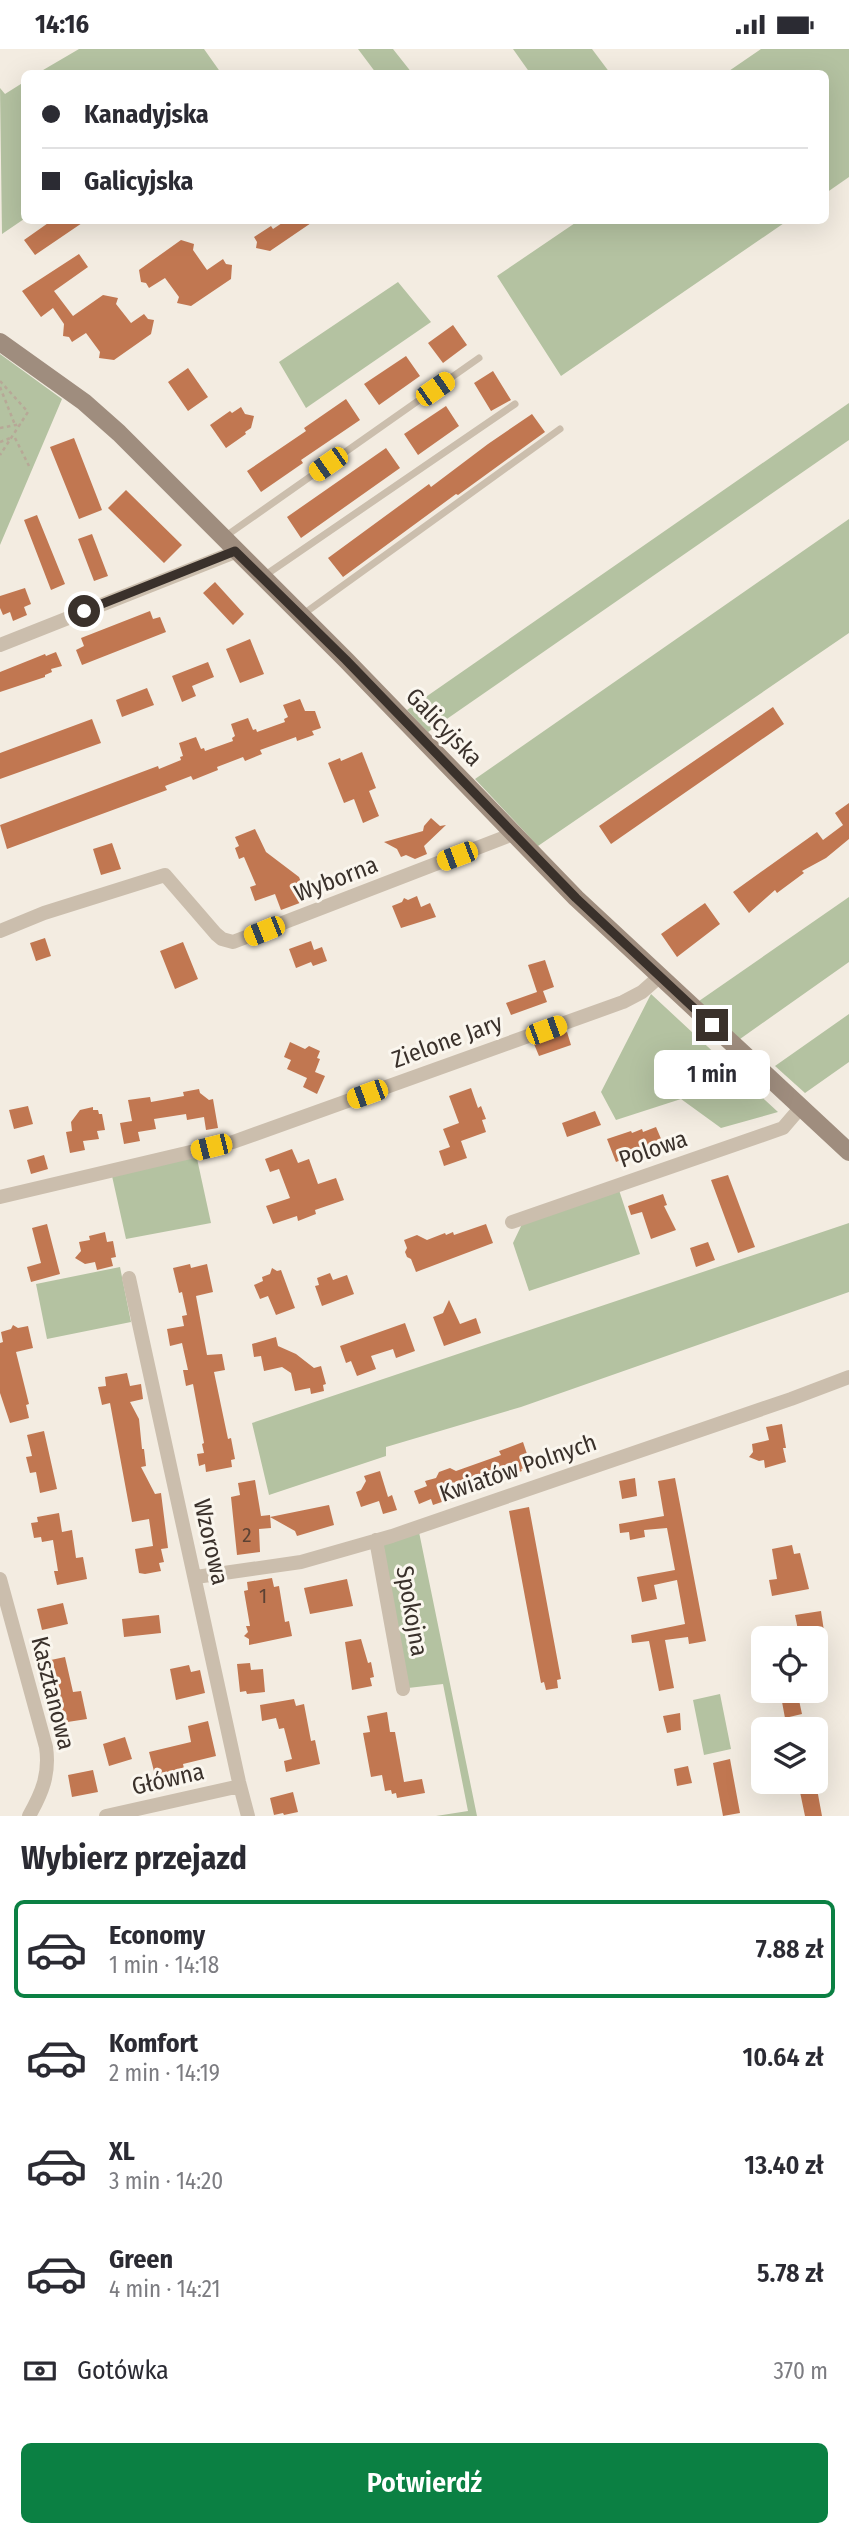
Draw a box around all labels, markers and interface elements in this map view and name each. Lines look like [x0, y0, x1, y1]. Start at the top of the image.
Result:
text: 14:16 [35, 9, 89, 40]
text: Kanadyjska [84, 99, 209, 130]
text: Galicyjska [84, 166, 193, 197]
car [412, 368, 459, 410]
car [305, 443, 352, 485]
route start [68, 595, 100, 627]
street label: Galicyjska [400, 682, 488, 772]
car [434, 839, 481, 873]
street label: Wyborna [290, 850, 382, 908]
car [241, 913, 288, 949]
street label: Zielone Jary [388, 1008, 506, 1074]
route end [696, 1009, 728, 1041]
car [523, 1013, 570, 1047]
callout: 1 min [654, 1049, 770, 1099]
text: 1 min [687, 1060, 737, 1088]
car [344, 1077, 391, 1111]
street label: Polowa [615, 1124, 691, 1174]
car [189, 1132, 234, 1162]
street label: Kwiatów Polnych [436, 1428, 600, 1508]
street label: Wzorowa [188, 1496, 234, 1588]
house number: 2 [242, 1522, 252, 1548]
street label: Spokojna [390, 1564, 434, 1658]
house number: 1 [259, 1583, 267, 1609]
map controls [751, 1626, 828, 1794]
button: locate [751, 1626, 828, 1703]
street label: Kasztanowa [25, 1633, 81, 1753]
button: layers [751, 1717, 828, 1794]
street label: Główna [129, 1757, 207, 1801]
text: Wybierz przejazd [21, 1839, 247, 1877]
icon: car [25, 1918, 88, 1981]
text: Economy [109, 1920, 205, 1951]
text: 7.88 zł [756, 1934, 824, 1965]
text: 1 min · 14:18 [109, 1951, 219, 1979]
icon: car [25, 2026, 88, 2089]
text: Komfort [109, 2028, 198, 2059]
text: 10.64 zł [743, 2042, 824, 2073]
text: 2 min · 14:19 [109, 2059, 220, 2087]
icon: car [25, 2134, 88, 2197]
text: XL [109, 2136, 135, 2167]
text: 13.40 zł [744, 2150, 824, 2181]
text: 3 min · 14:20 [109, 2167, 223, 2195]
icon: car [25, 2242, 88, 2305]
text: Green [109, 2244, 173, 2275]
text: 5.78 zł [757, 2258, 824, 2289]
text: 4 min · 14:21 [109, 2275, 220, 2303]
icon: cash [21, 2352, 59, 2390]
text: Gotówka [77, 2355, 169, 2386]
text: 370 m [774, 2357, 828, 2385]
button: Potwierdź [21, 2443, 828, 2523]

